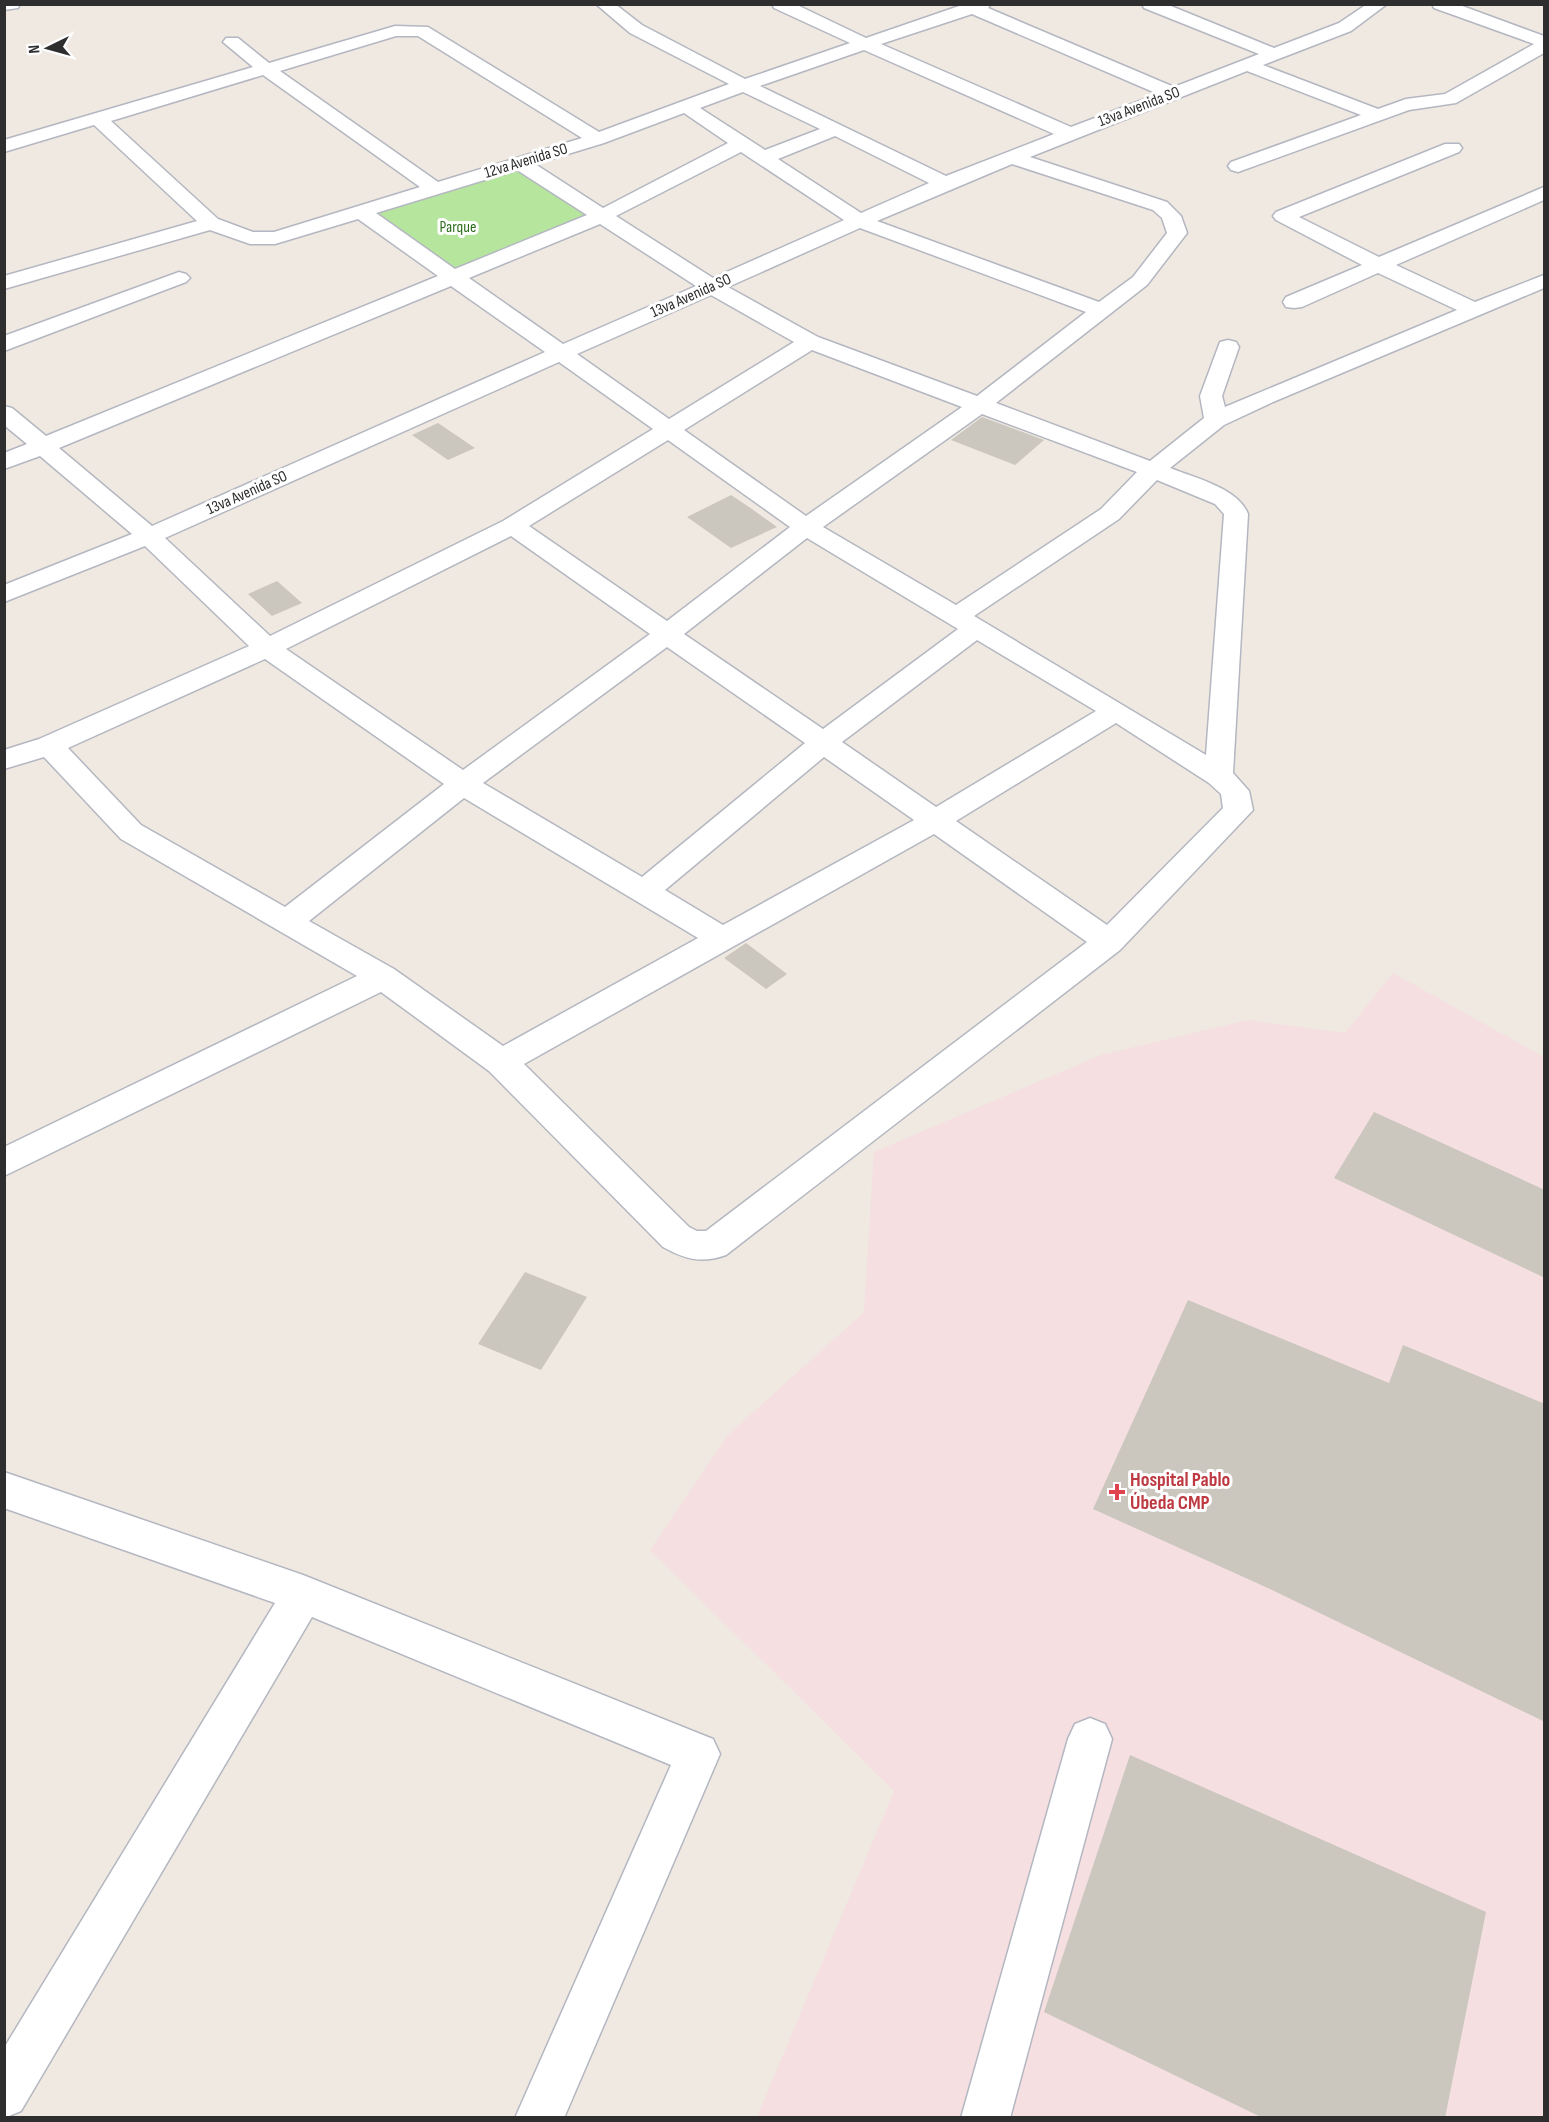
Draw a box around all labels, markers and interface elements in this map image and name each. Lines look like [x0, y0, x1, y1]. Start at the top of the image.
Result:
north arrow [18, 18, 78, 78]
text: N [25, 44, 44, 54]
street label: 13va Avenida SO [1095, 83, 1183, 131]
street label: 12va Avenida SO [482, 139, 570, 183]
park label: Parque [440, 218, 476, 237]
street label: 13va Avenida SO [648, 270, 734, 322]
street label: 13va Avenida SO [204, 467, 290, 519]
place label: Hospital Pablo Úbeda CMP [1130, 1468, 1230, 1515]
marker: Hospital Pablo Úbeda CMP [1108, 1483, 1126, 1501]

